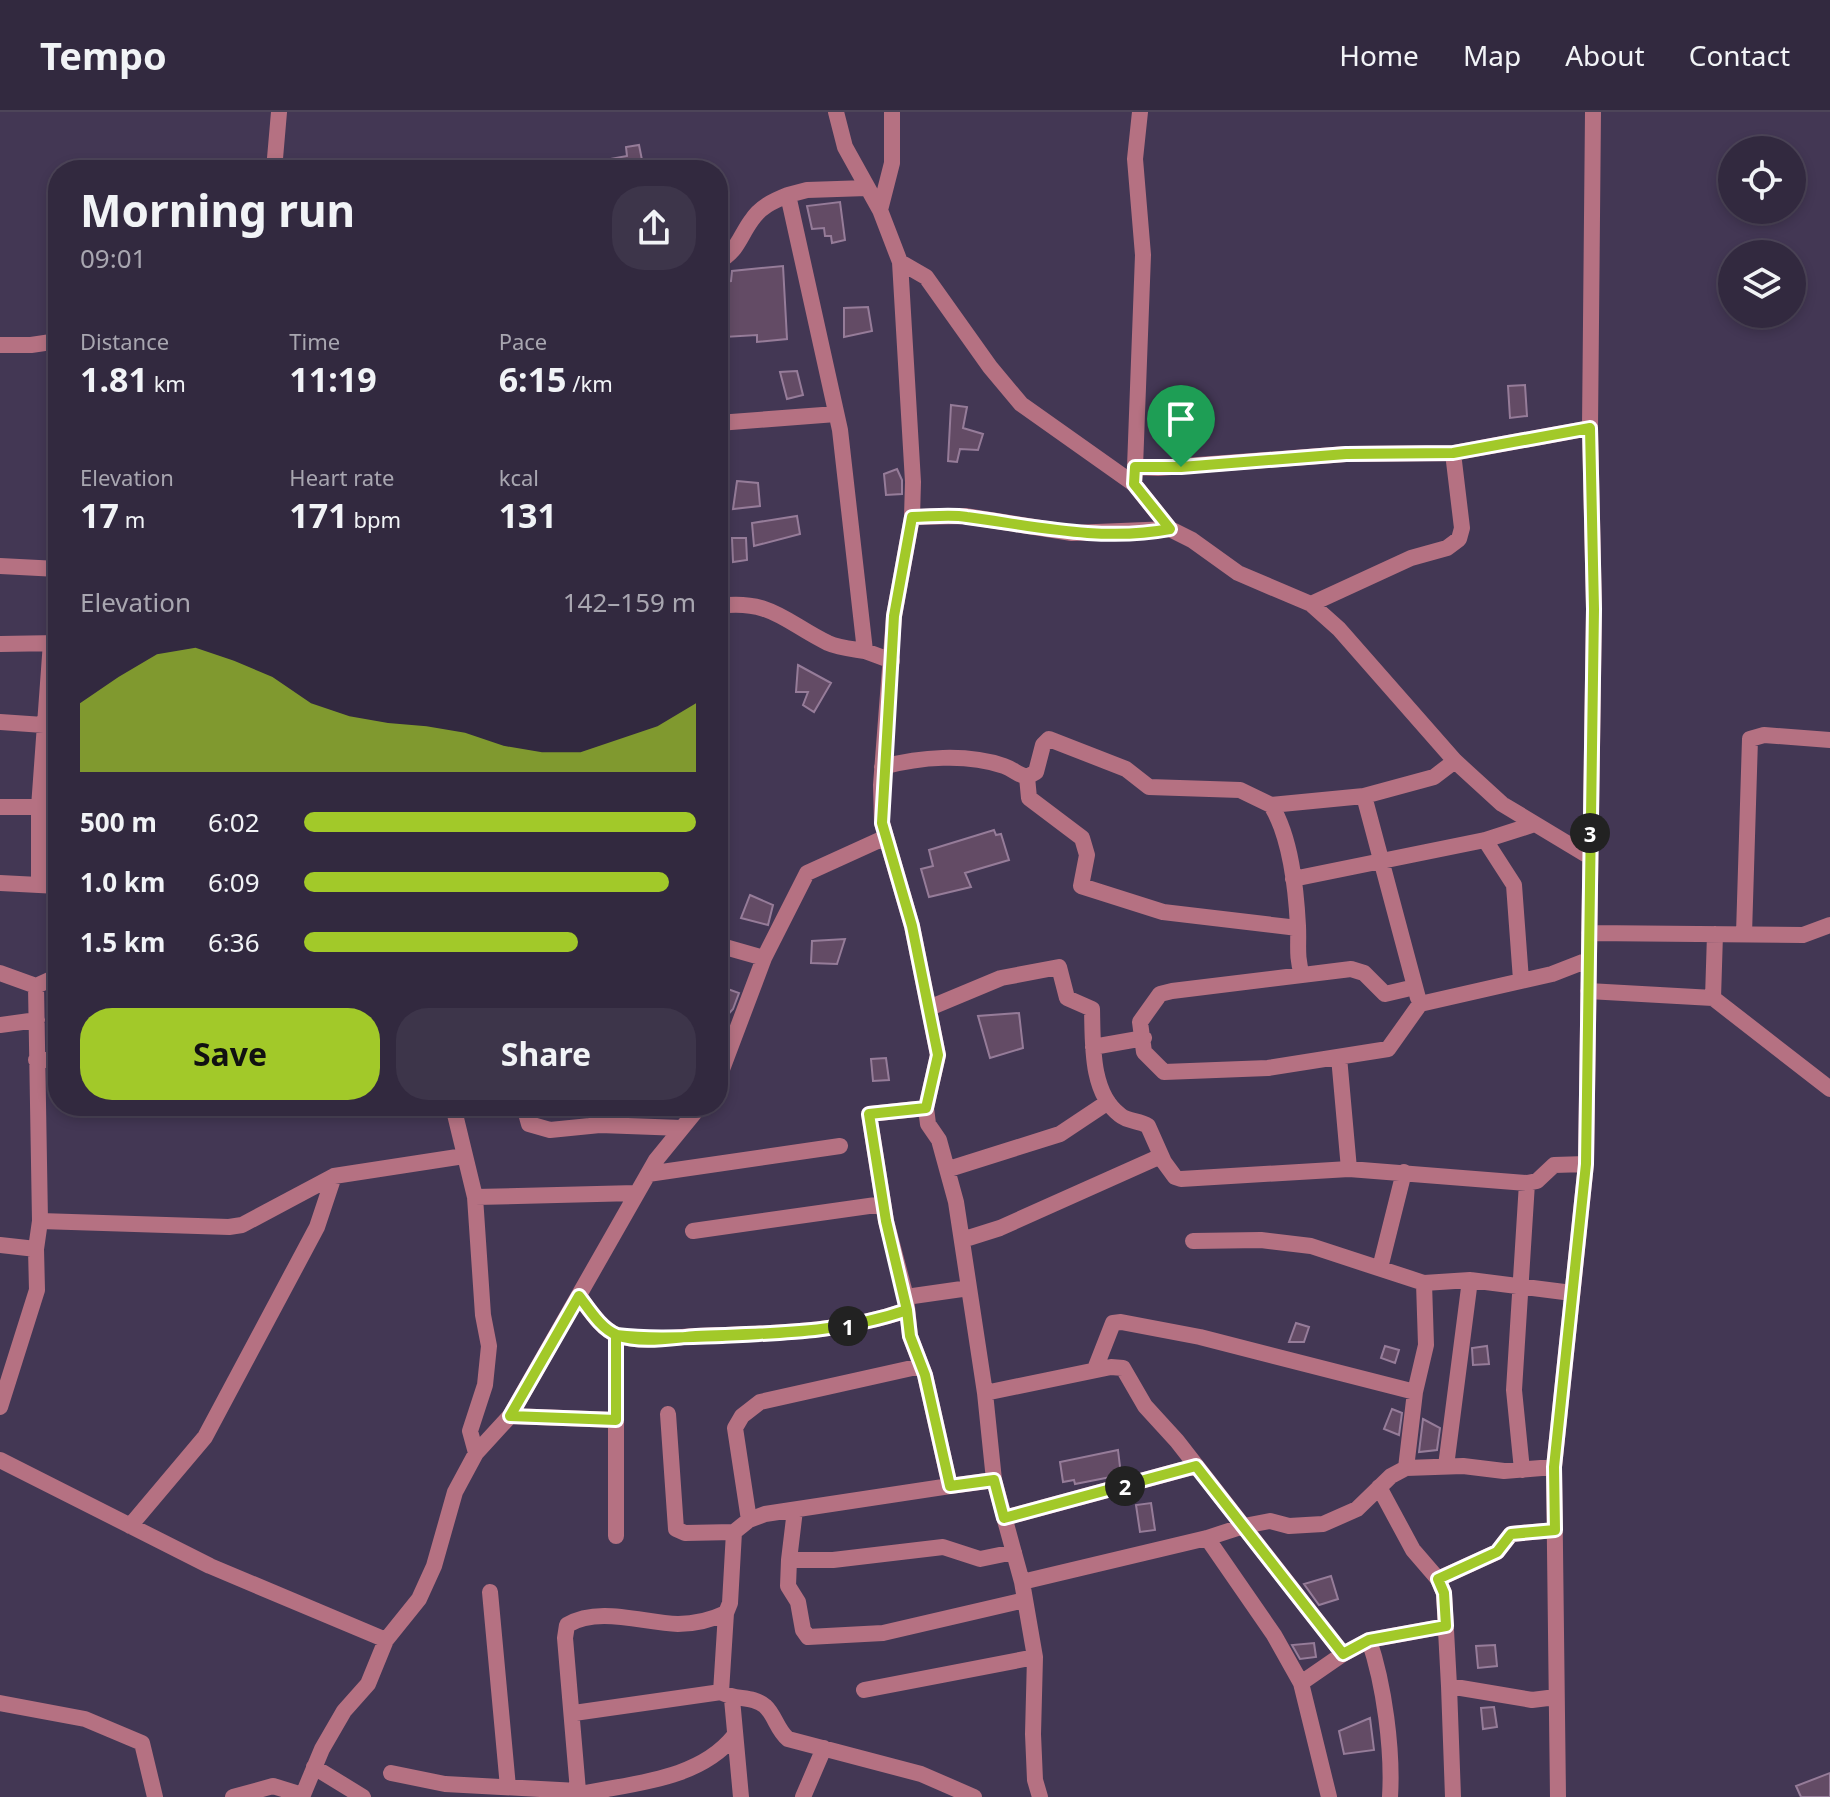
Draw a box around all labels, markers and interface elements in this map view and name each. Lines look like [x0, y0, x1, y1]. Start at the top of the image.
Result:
text: Tempo [40, 29, 167, 81]
text: Home [1339, 36, 1419, 74]
text: Map [1463, 36, 1521, 74]
text: About [1565, 36, 1645, 74]
text: Contact [1689, 36, 1790, 74]
map controls [1718, 136, 1806, 328]
button: locate [1718, 136, 1806, 224]
text: Morning run [80, 180, 355, 240]
button: share [612, 186, 696, 270]
text: 09:01 [80, 240, 146, 276]
button: layers [1718, 240, 1806, 328]
text: Distance [80, 326, 169, 356]
text: Time [289, 326, 340, 356]
text: Pace [499, 326, 547, 356]
text: 1.81 [80, 356, 148, 402]
text: 11:19 [289, 356, 377, 402]
text: 6:15 [499, 356, 567, 402]
text: km [148, 368, 186, 398]
text: /km [567, 368, 613, 398]
pin [1147, 385, 1215, 467]
icon: arrive [1159, 397, 1203, 441]
text: Elevation [80, 462, 174, 492]
text: Heart rate [289, 462, 394, 492]
text: kcal [499, 462, 539, 492]
text: 17 [80, 492, 119, 538]
text: 171 [289, 492, 348, 538]
text: 131 [499, 492, 557, 538]
text: m [119, 504, 145, 534]
text: bpm [348, 504, 401, 534]
text: Elevation [80, 584, 191, 620]
text: 142–159 m [563, 584, 696, 620]
text: 500 m [80, 804, 157, 840]
text: 6:02 [208, 804, 260, 840]
pin: 3 [1570, 813, 1610, 853]
text: 3 [1584, 818, 1596, 848]
text: 1.0 km [80, 864, 165, 900]
text: 6:09 [208, 864, 260, 900]
text: 1.5 km [80, 924, 165, 960]
text: 6:36 [208, 924, 260, 960]
button: Save [80, 1008, 380, 1100]
button: Share [396, 1008, 696, 1100]
pin: 1 [828, 1306, 868, 1346]
text: 1 [842, 1311, 854, 1341]
pin: 2 [1105, 1466, 1145, 1506]
text: 2 [1119, 1471, 1131, 1501]

